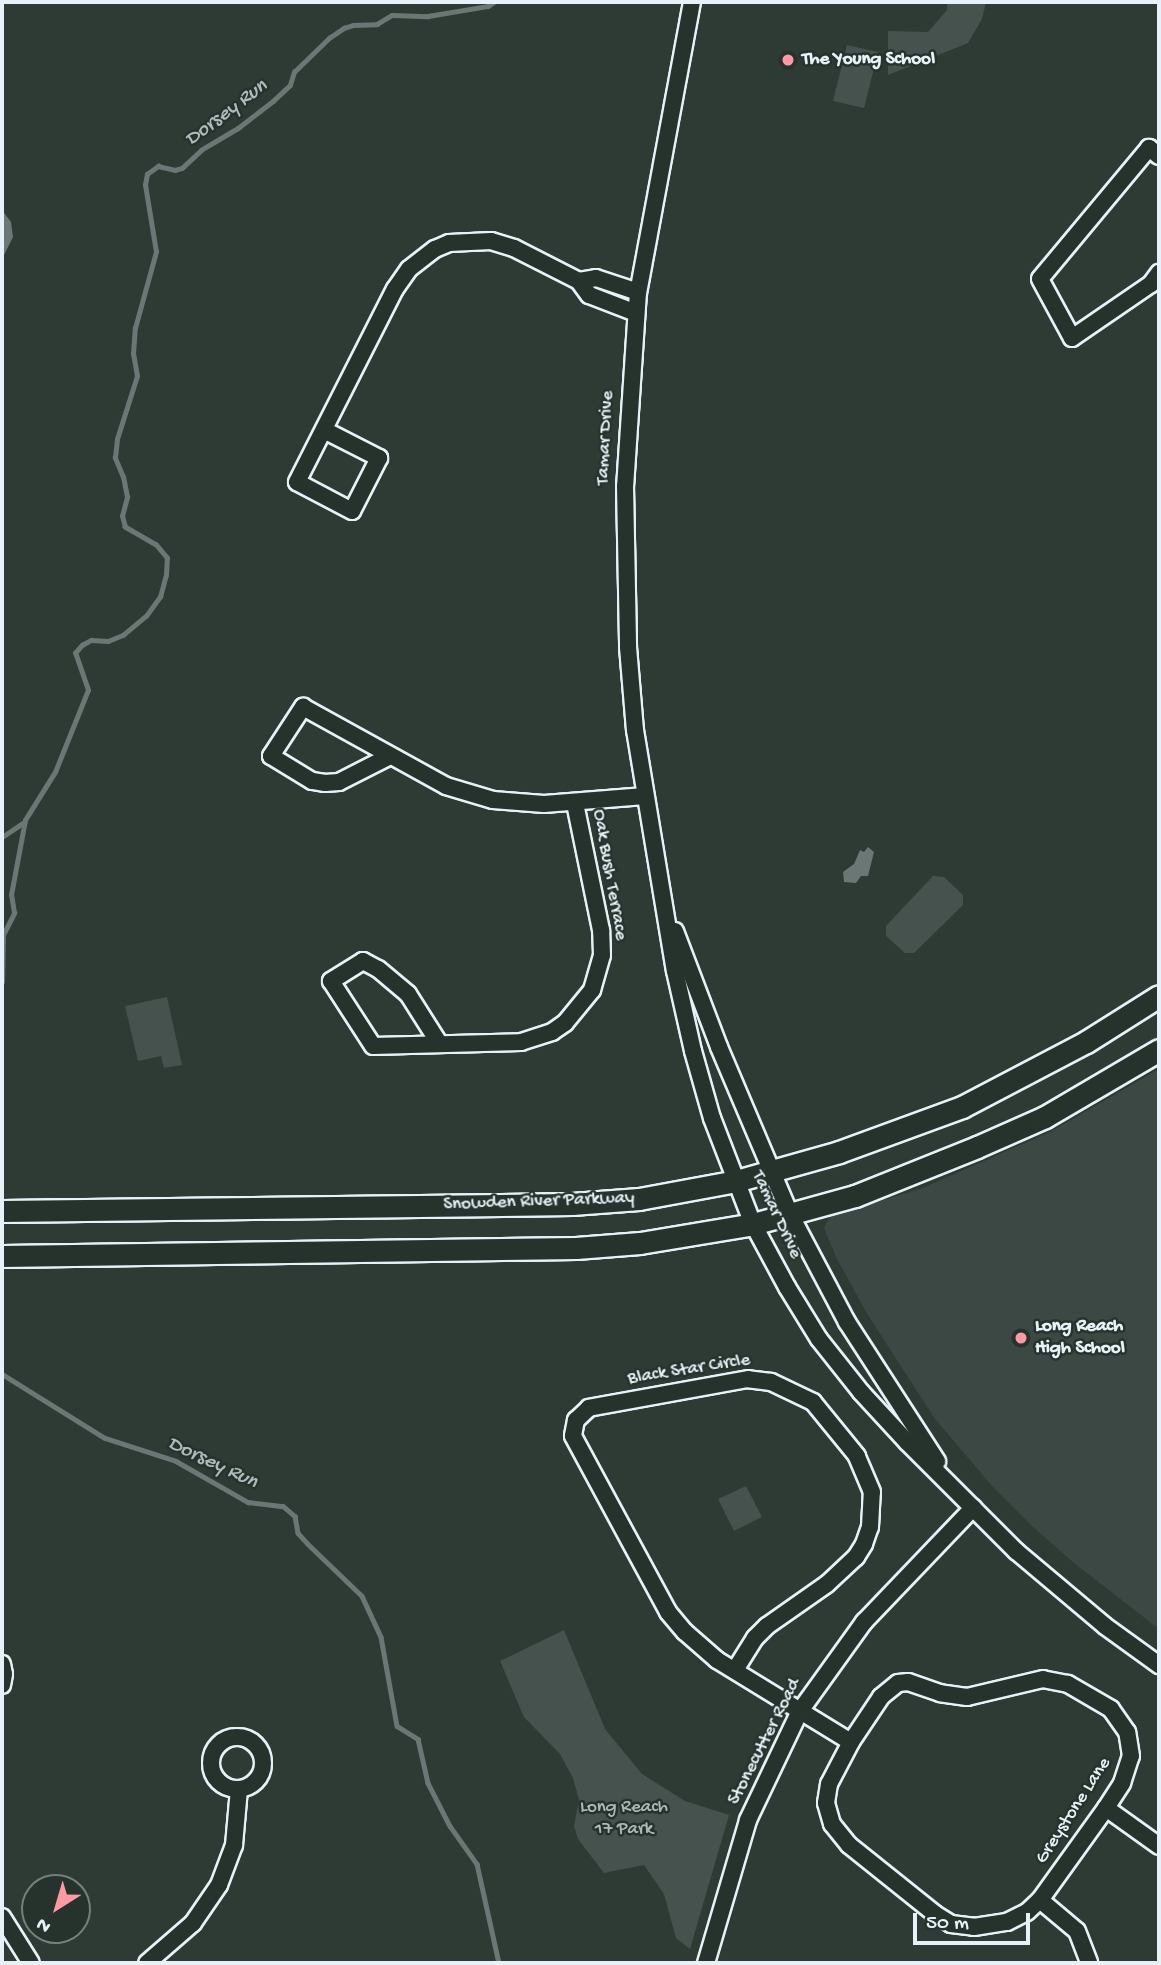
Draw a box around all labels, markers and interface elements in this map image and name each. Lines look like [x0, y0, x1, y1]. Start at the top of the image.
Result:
place label: The Young School [802, 49, 935, 71]
marker: The Young School [780, 52, 796, 68]
water label: Dorsey Run [181, 75, 273, 153]
street label: Tamar Drive [592, 390, 620, 486]
street label: Oak Bush Terrace [586, 808, 632, 942]
street label: Tamar Drive [746, 1167, 806, 1263]
street label: Snowden River Parkway [443, 1187, 635, 1217]
place label: Long Reach High School [1035, 1316, 1125, 1360]
marker: Long Reach High School [1013, 1330, 1029, 1346]
street label: Black Star Circle [626, 1349, 752, 1391]
water label: Dorsey Run [163, 1432, 261, 1496]
street label: Stonecutter Road [723, 1675, 807, 1809]
street label: Greystone Lane [1031, 1754, 1117, 1868]
park label: Long Reach 17 Park [580, 1797, 668, 1841]
north arrow [21, 1874, 91, 1944]
scale bar [916, 1898, 1033, 1942]
text: N [32, 1912, 56, 1937]
text: 50 m [926, 1912, 969, 1937]

